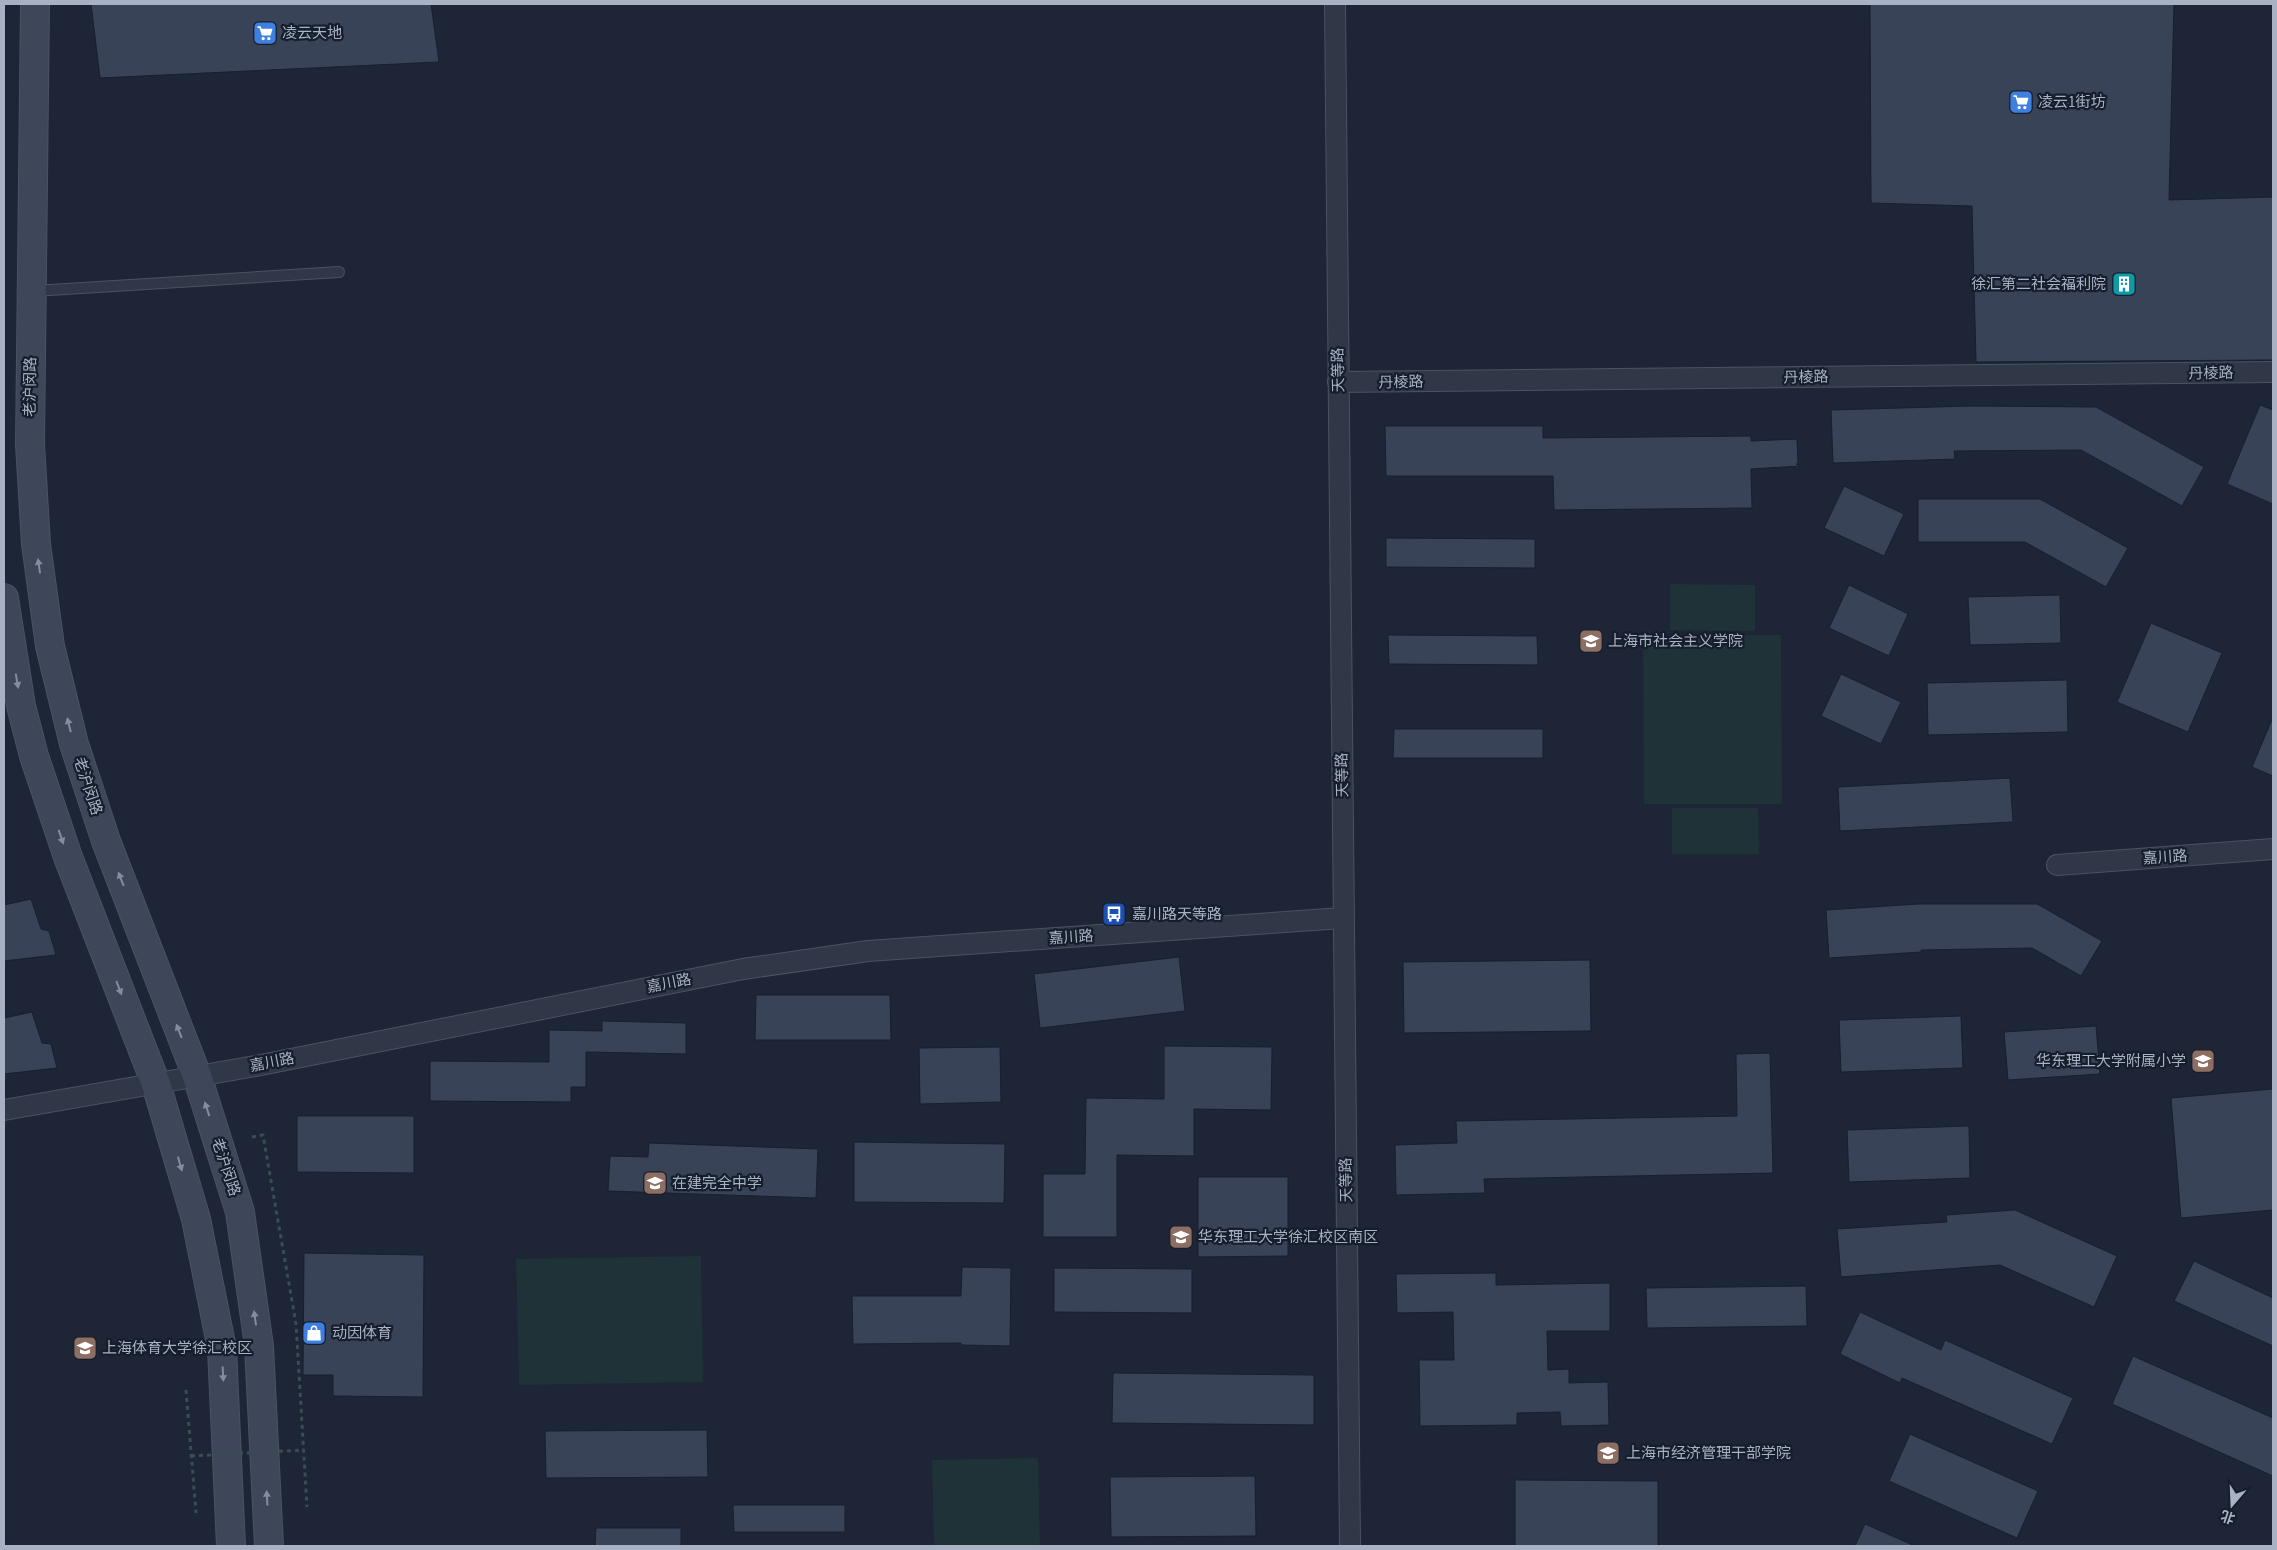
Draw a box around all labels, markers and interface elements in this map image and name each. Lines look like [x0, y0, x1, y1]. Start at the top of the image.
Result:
supermarket icon: 凌云天地 [252, 20, 278, 46]
place label: 凌云天地 [282, 23, 342, 44]
supermarket icon: 凌云1街坊 [2008, 89, 2034, 115]
place label: 凌云1街坊 [2038, 92, 2105, 113]
building icon: 徐汇第二社会福利院 [2111, 271, 2137, 297]
place label: 徐汇第二社会福利院 [1971, 274, 2106, 295]
street label: 天等路 [1328, 347, 1349, 393]
street label: 老沪闵路 [19, 357, 42, 417]
street label: 丹棱路 [2188, 363, 2234, 384]
street label: 丹棱路 [1783, 367, 1829, 388]
street label: 丹棱路 [1378, 372, 1424, 393]
one-way arrow [35, 557, 43, 573]
school or university icon: 上海市社会主义学院 [1578, 628, 1604, 654]
place label: 上海市社会主义学院 [1608, 631, 1743, 652]
one-way arrow [13, 673, 21, 689]
one-way arrow [65, 717, 73, 733]
street label: 天等路 [1332, 752, 1353, 798]
street label: 老沪闵路 [68, 754, 107, 818]
one-way arrow [58, 829, 65, 844]
street label: 嘉川路 [2142, 845, 2188, 870]
one-way arrow [117, 871, 125, 886]
bus stop icon: 嘉川路天等路 [1101, 901, 1127, 927]
place label: 嘉川路天等路 [1132, 904, 1222, 925]
street label: 嘉川路 [1048, 925, 1094, 950]
street label: 嘉川路 [645, 969, 693, 998]
one-way arrow [116, 981, 123, 996]
one-way arrow [175, 1023, 183, 1038]
street label: 嘉川路 [248, 1048, 296, 1077]
school or university icon: 华东理工大学附属小学 [2190, 1048, 2216, 1074]
place label: 华东理工大学附属小学 [2036, 1051, 2186, 1072]
one-way arrow [203, 1101, 211, 1116]
street label: 老沪闵路 [206, 1135, 245, 1199]
one-way arrow [176, 1156, 184, 1171]
street label: 天等路 [1336, 1157, 1357, 1203]
school or university icon: 在建完全中学 [642, 1170, 668, 1196]
place label: 在建完全中学 [672, 1173, 762, 1194]
school or university icon: 华东理工大学徐汇校区南区 [1168, 1224, 1194, 1250]
place label: 华东理工大学徐汇校区南区 [1198, 1227, 1378, 1248]
one-way arrow [250, 1310, 258, 1326]
shop icon: 动因体育 [301, 1320, 327, 1346]
place label: 动因体育 [332, 1323, 392, 1344]
school or university icon: 上海体育大学徐汇校区 [72, 1335, 98, 1361]
place label: 上海体育大学徐汇校区 [102, 1338, 252, 1359]
one-way arrow [219, 1366, 227, 1382]
school or university icon: 上海市经济管理干部学院 [1595, 1440, 1621, 1466]
place label: 上海市经济管理干部学院 [1626, 1443, 1791, 1464]
north arrow [2207, 1480, 2257, 1530]
one-way arrow [262, 1489, 270, 1505]
text: 北 [2218, 1505, 2238, 1528]

